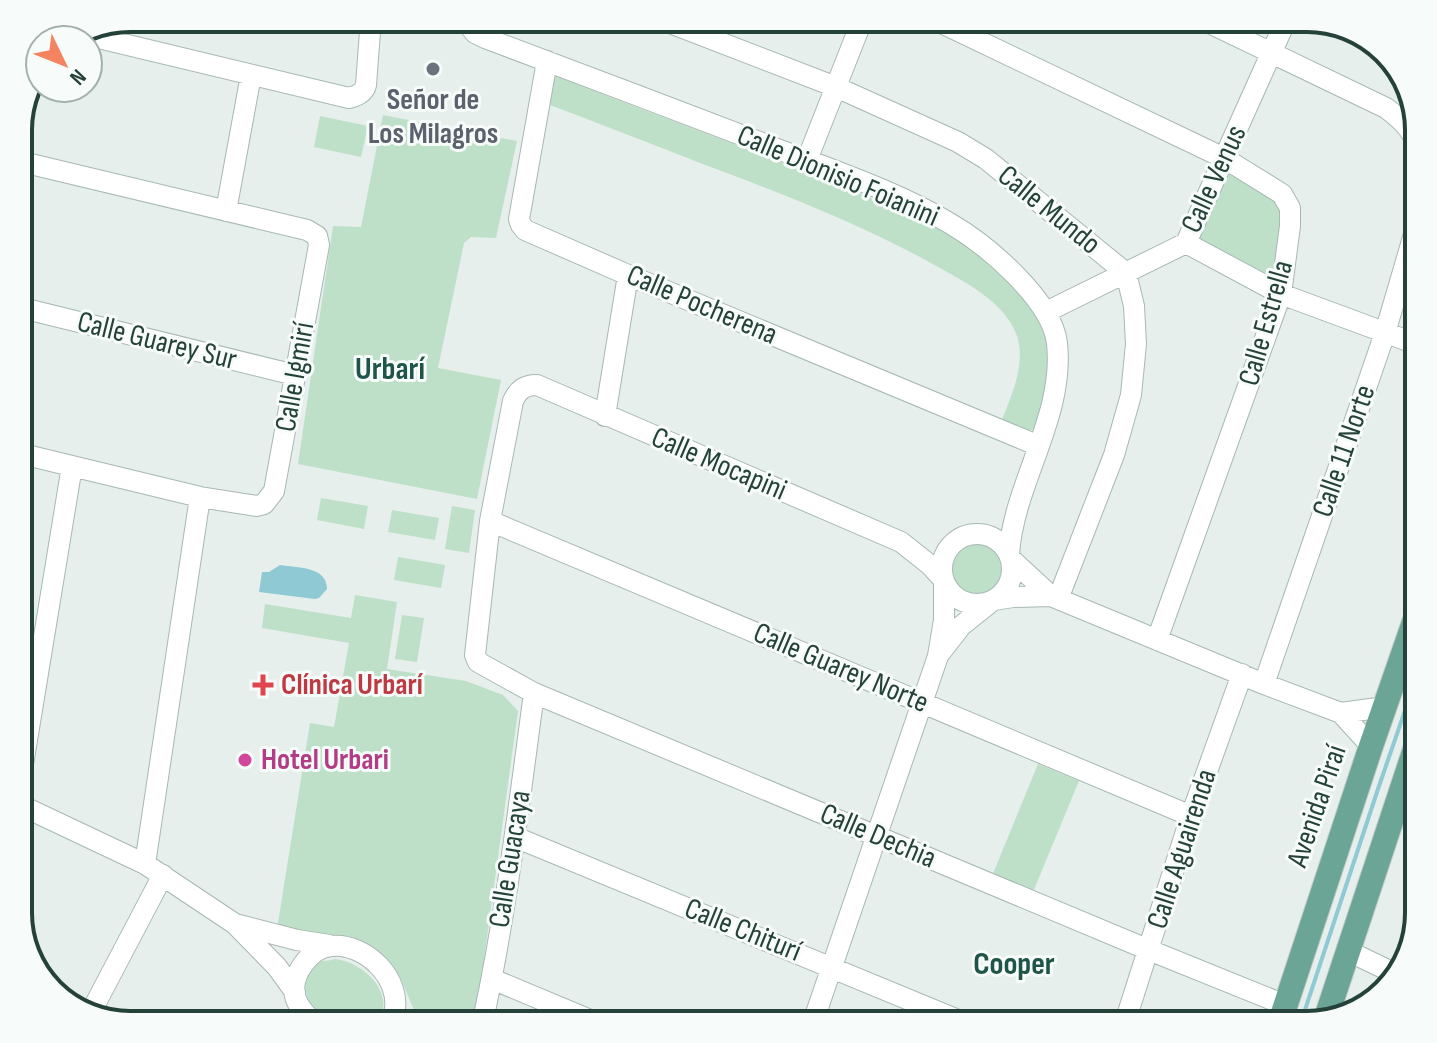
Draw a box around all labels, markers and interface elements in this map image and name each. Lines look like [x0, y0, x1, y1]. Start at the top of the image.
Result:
north arrow [24, 24, 104, 104]
marker: Señor de Los Milagros [424, 60, 442, 78]
text: N [64, 63, 91, 90]
place label: Señor de Los Milagros [368, 82, 498, 152]
street label: Calle Dionisio Foianini [732, 117, 944, 235]
street label: Calle Venus [1174, 120, 1254, 238]
street label: Calle Mundo [990, 158, 1108, 262]
street label: Calle Estrella [1231, 256, 1301, 390]
street label: Calle Pocherena [621, 257, 783, 353]
street label: Calle Guarey Sur [74, 304, 241, 378]
street label: Calle Igmirí [268, 319, 322, 435]
district label: Urbarí [355, 350, 425, 389]
street label: Calle 11 Norte [1305, 380, 1383, 522]
street label: Calle Mocapini [646, 419, 792, 509]
street label: Calle Guarey Norte [748, 615, 934, 721]
place label: Clínica Urbarí [281, 667, 424, 703]
marker: Clínica Urbarí [252, 674, 274, 696]
street label: Avenida Piraí [1279, 740, 1355, 873]
place label: Hotel Urbari [261, 742, 389, 778]
marker: Hotel Urbari [236, 751, 254, 769]
street label: Calle Aguairenda [1139, 765, 1225, 933]
street label: Calle Guacaya [481, 788, 539, 930]
street label: Calle Dechia [815, 796, 941, 876]
street label: Calle Chiturí [679, 890, 807, 970]
district label: Cooper [973, 945, 1055, 984]

